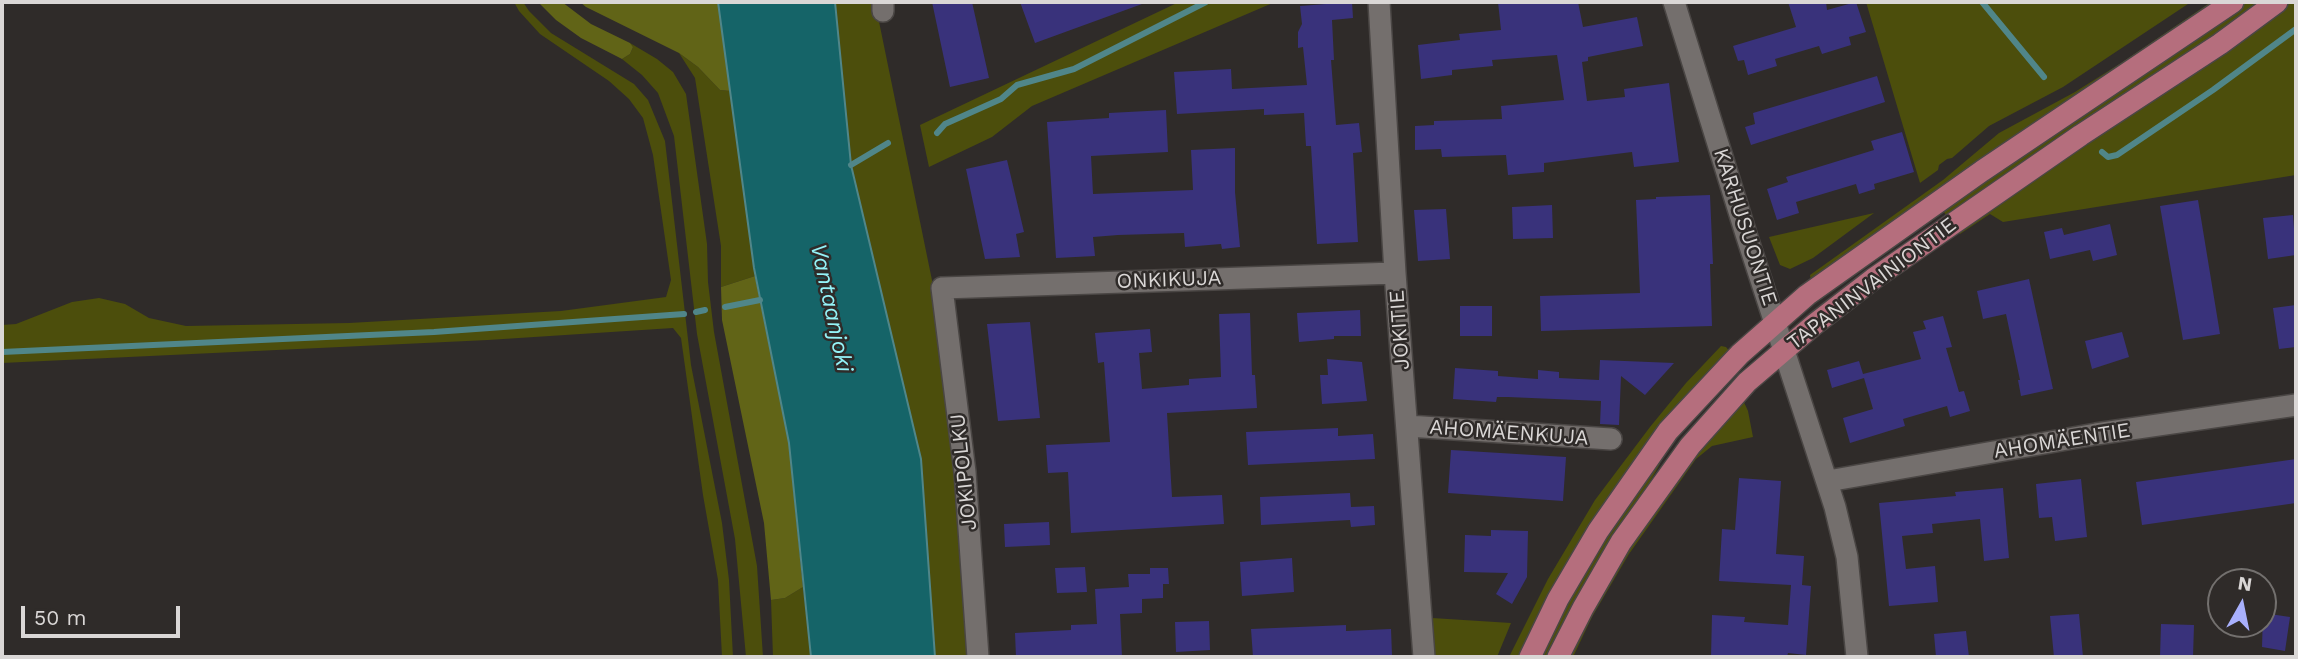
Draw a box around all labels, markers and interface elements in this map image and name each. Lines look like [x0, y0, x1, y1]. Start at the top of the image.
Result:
street label: KARHUSUONTIE [1708, 145, 1782, 309]
street label: TAPANINVAINIONTIE [1783, 212, 1961, 356]
water label: Vantaanjoki [804, 241, 858, 375]
street label: ONKIKUJA [1116, 266, 1222, 294]
street label: JOKITIE [1385, 289, 1415, 371]
street label: JOKIPOLKU [945, 412, 983, 532]
street label: AHOMÄENKUJA [1429, 415, 1589, 451]
street label: AHOMÄENTIE [1992, 418, 2132, 464]
north arrow [2207, 568, 2277, 638]
text: N [2236, 571, 2254, 596]
scale bar [24, 592, 184, 636]
text: 50 m [34, 605, 86, 630]

